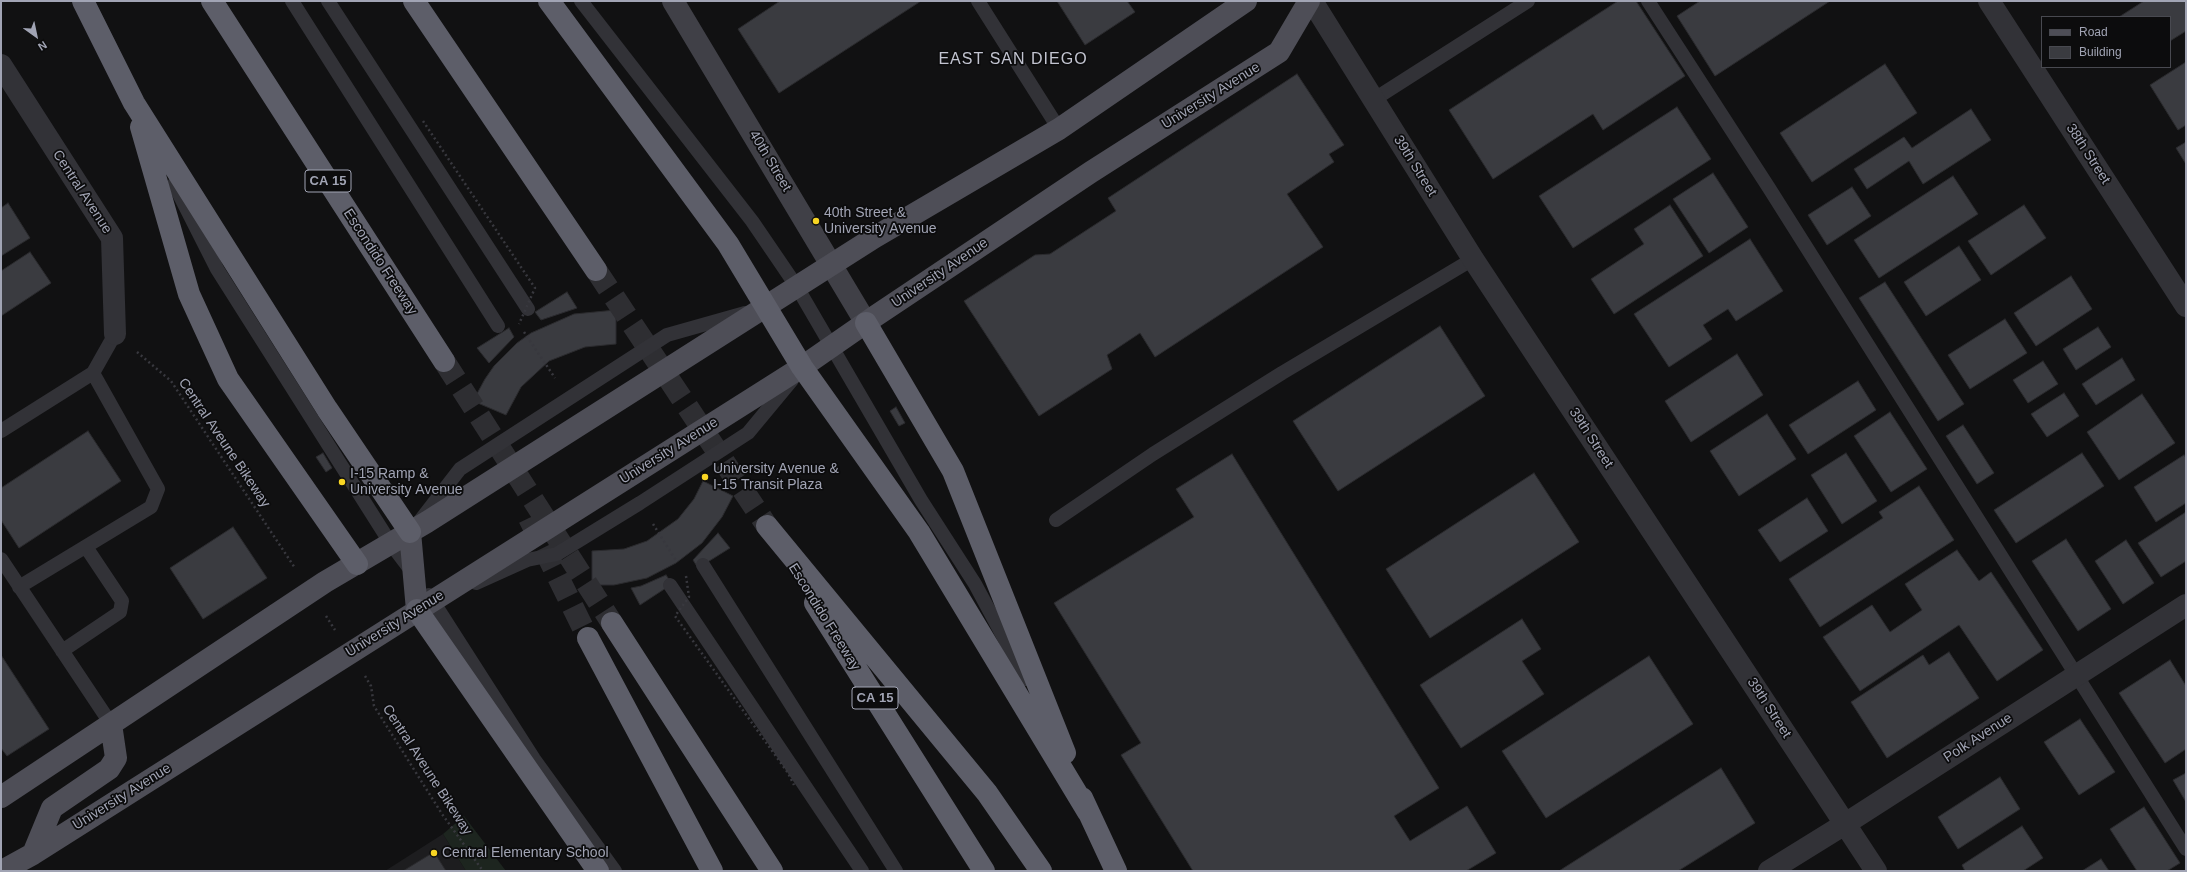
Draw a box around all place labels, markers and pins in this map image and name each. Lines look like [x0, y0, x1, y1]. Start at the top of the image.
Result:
place label: 40th Street & University Avenue [824, 205, 937, 238]
marker: 40th Street & University Avenue [811, 216, 821, 226]
place label: University Avenue & I-15 Transit Plaza [713, 461, 839, 494]
place label: I-15 Ramp & University Avenue [350, 466, 463, 498]
marker: University Avenue & I-15 Transit Plaza [700, 472, 710, 482]
marker: I-15 Ramp & University Avenue [337, 477, 347, 487]
place label: Central Elementary School [442, 845, 609, 861]
marker: Central Elementary School [429, 848, 439, 858]

